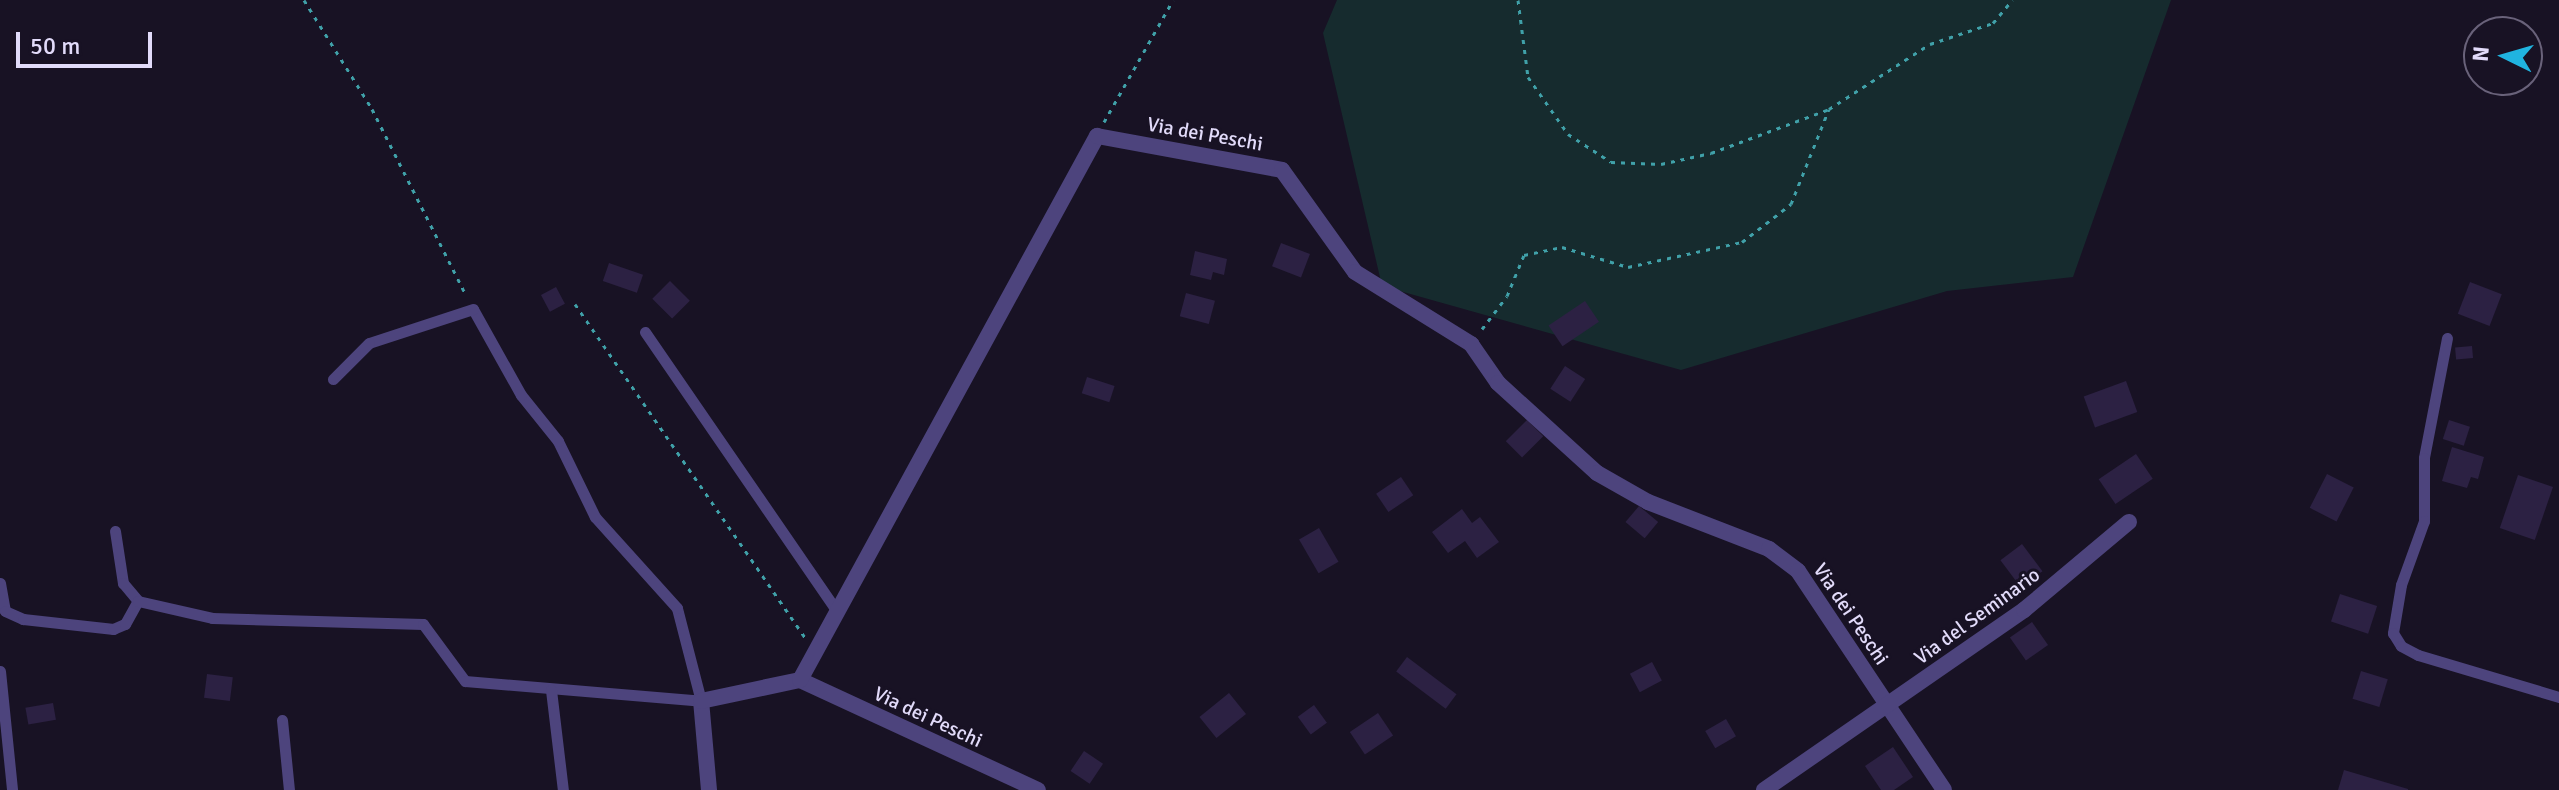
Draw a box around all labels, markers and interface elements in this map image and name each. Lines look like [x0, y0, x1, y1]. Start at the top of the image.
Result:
scale bar [20, 16, 156, 66]
north arrow [2463, 16, 2543, 96]
text: 50 m [30, 31, 80, 61]
text: N [2466, 45, 2495, 63]
street label: Via dei Peschi [1145, 112, 1265, 156]
street label: Via dei Peschi [1808, 559, 1894, 669]
street label: Via del Seminario [1910, 562, 2044, 670]
street label: Via dei Peschi [870, 681, 986, 753]

